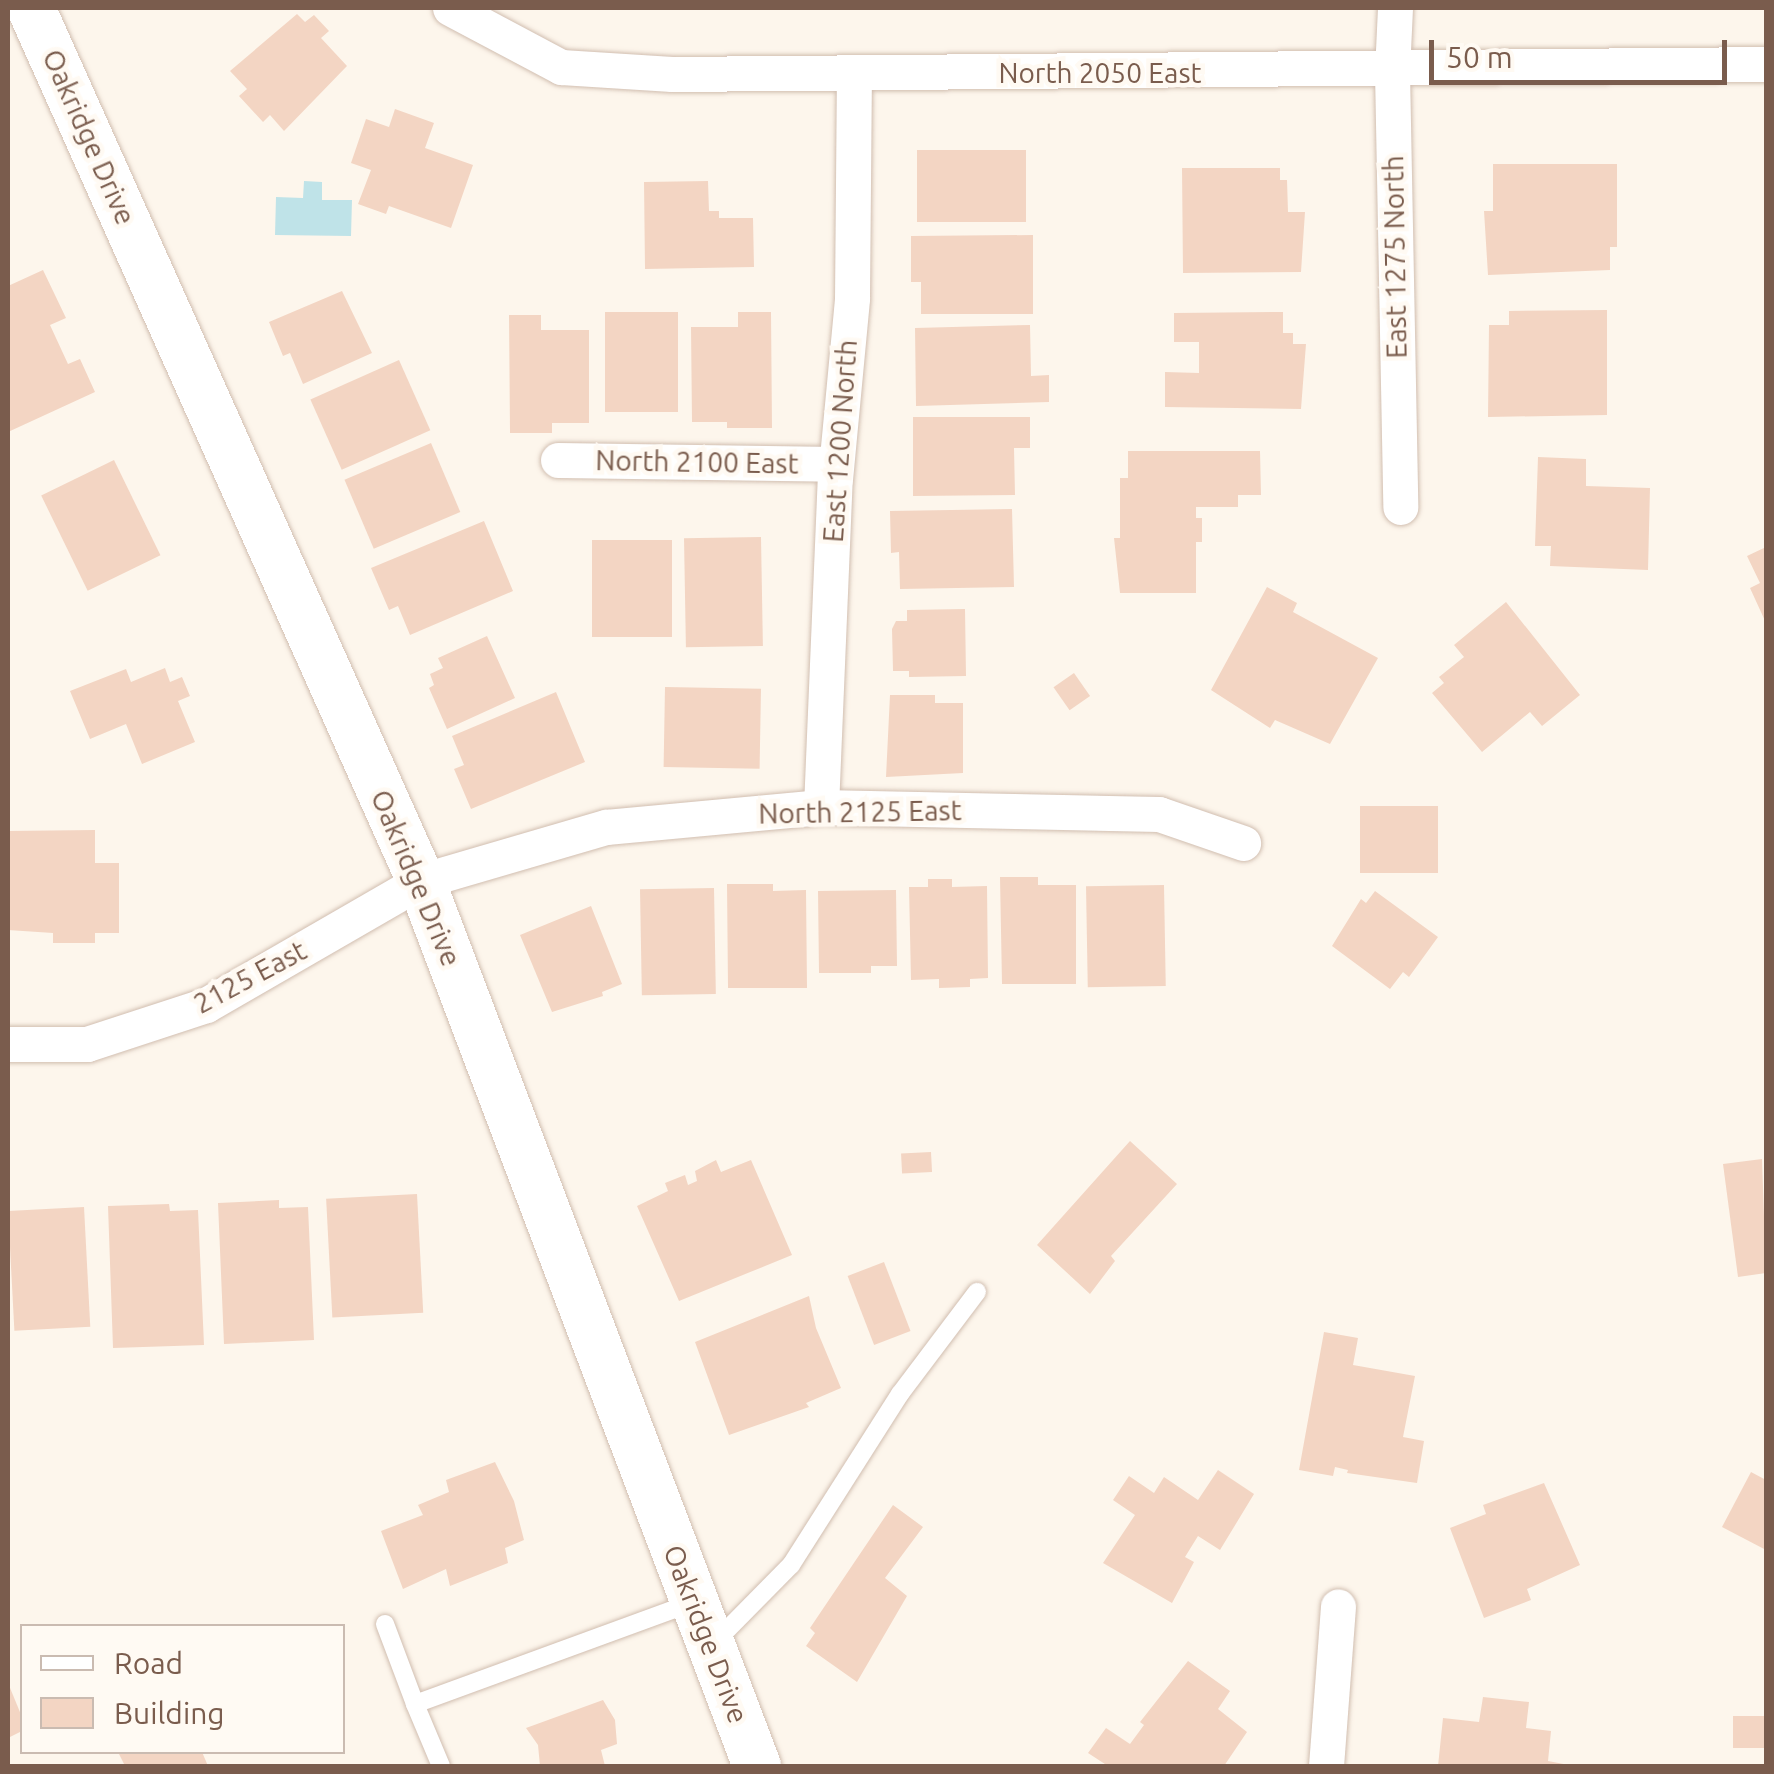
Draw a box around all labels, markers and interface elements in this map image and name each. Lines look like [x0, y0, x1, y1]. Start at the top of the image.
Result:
scale bar [1434, 20, 1732, 82]
text: 50 m [1446, 40, 1513, 74]
street label: Oakridge Drive [35, 44, 143, 230]
street label: North 2050 East [998, 56, 1202, 90]
street label: East 1275 North [1376, 155, 1414, 359]
street label: East 1200 North [816, 338, 864, 544]
street label: North 2100 East [595, 443, 799, 481]
street label: Oakridge Drive [364, 785, 468, 971]
street label: North 2125 East [758, 793, 962, 831]
street label: 2125 East [188, 933, 312, 1021]
street label: Oakridge Drive [657, 1540, 755, 1728]
legend [20, 1624, 345, 1754]
text: Road [114, 1646, 183, 1680]
text: Building [114, 1696, 225, 1730]

